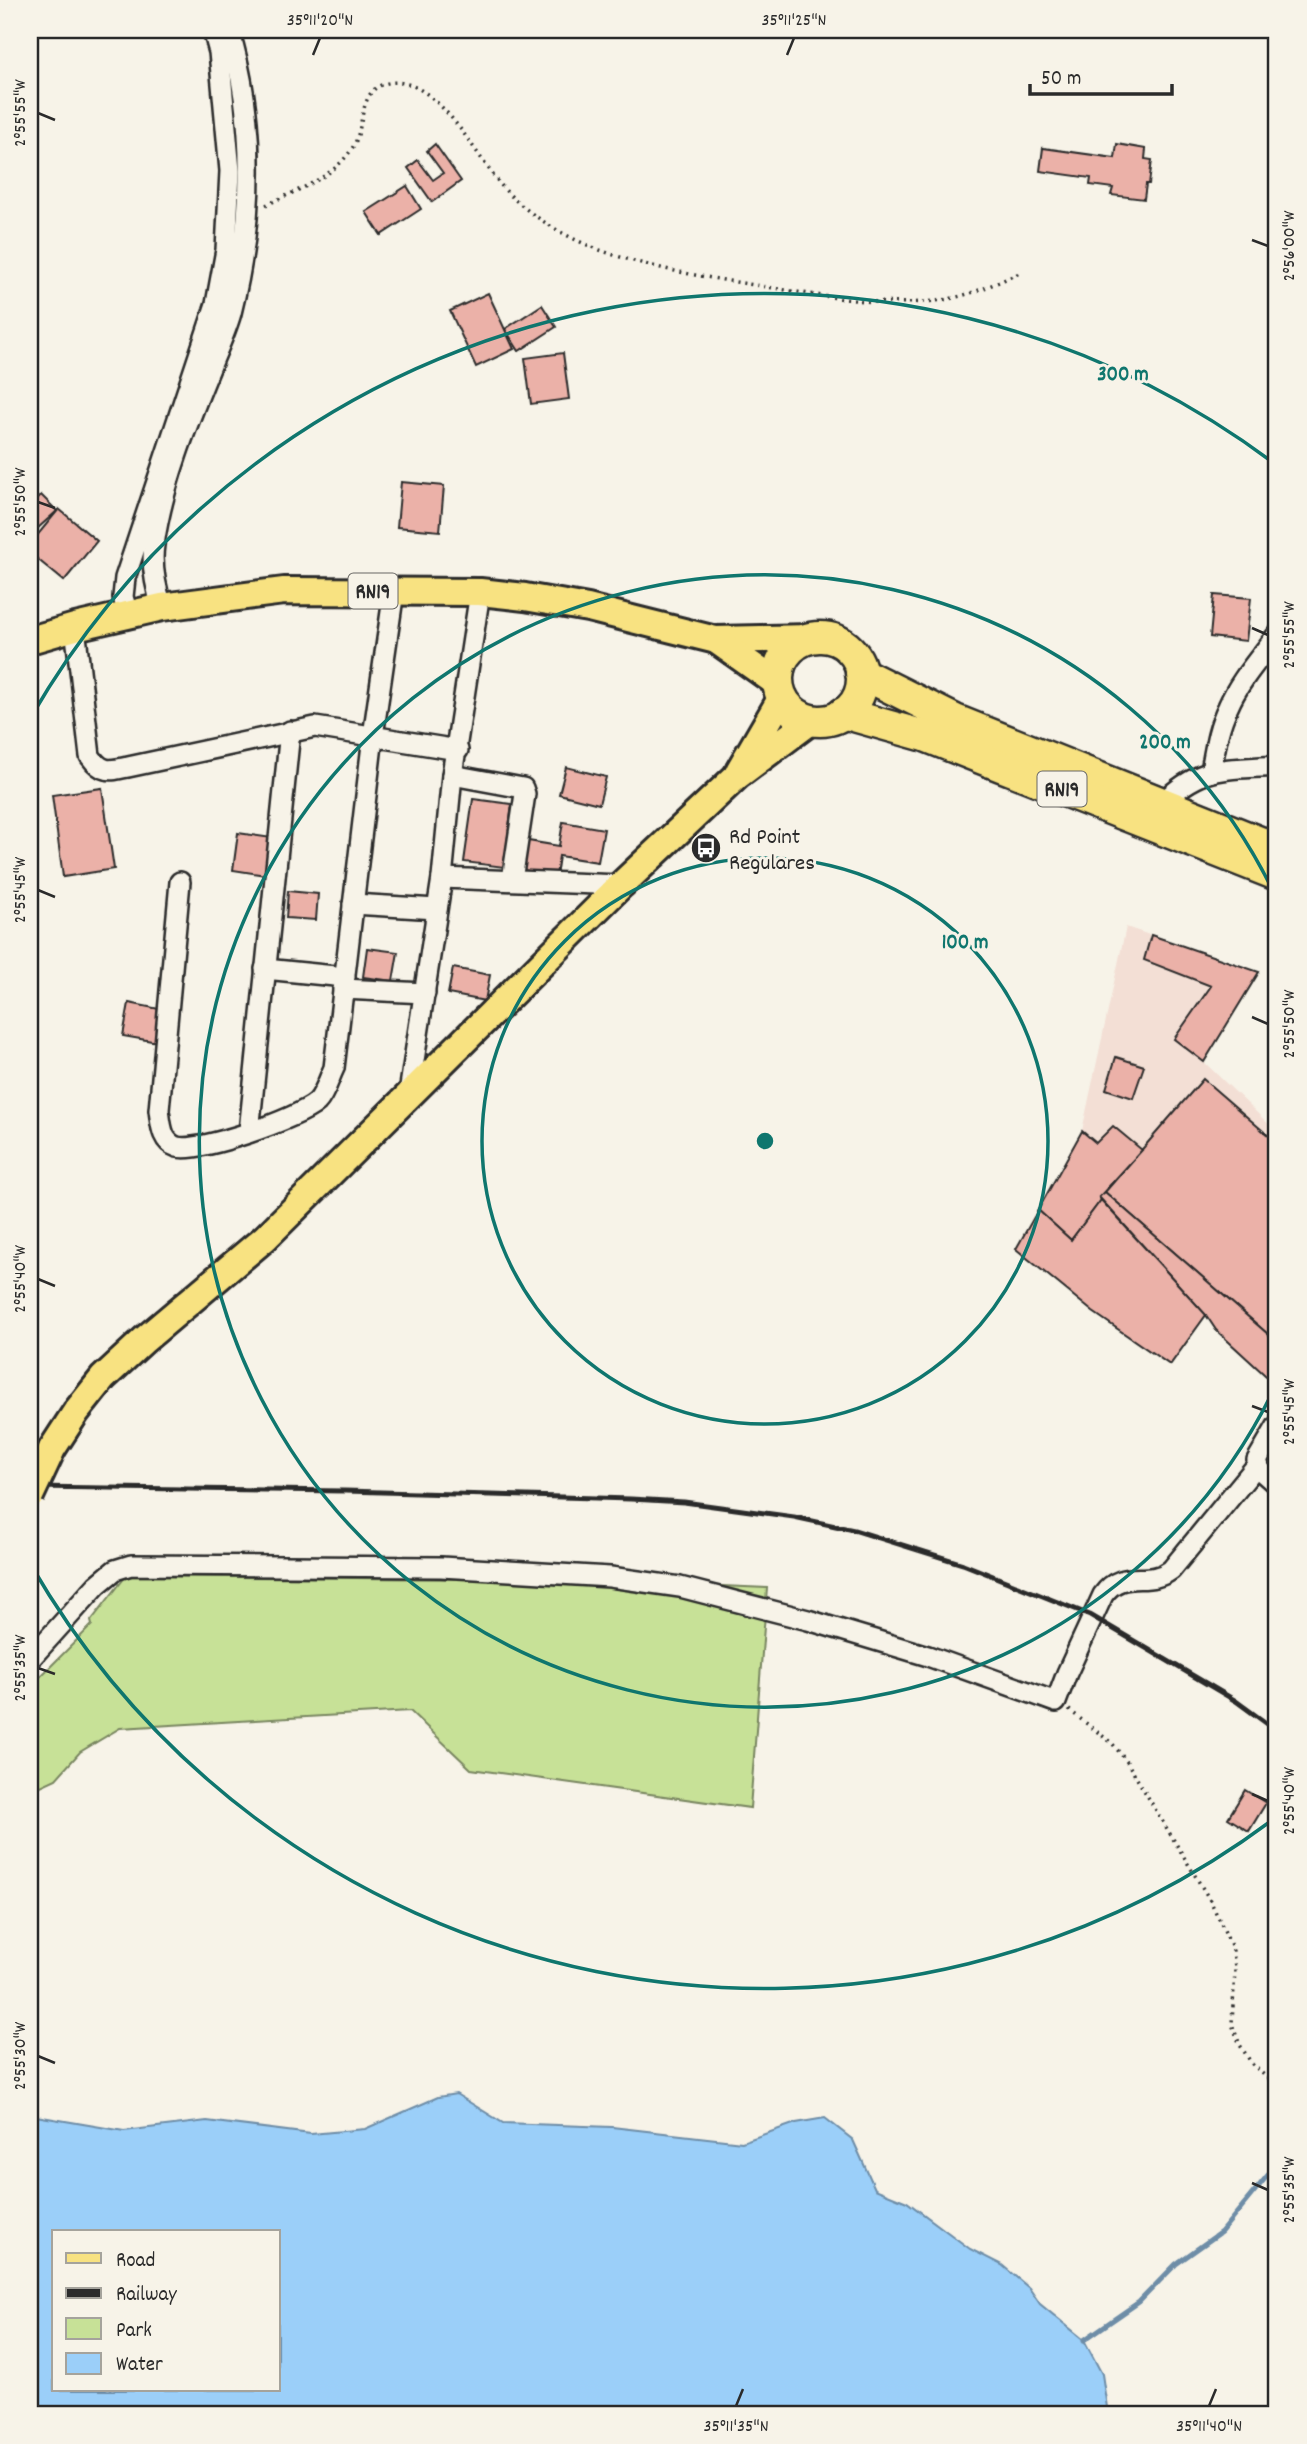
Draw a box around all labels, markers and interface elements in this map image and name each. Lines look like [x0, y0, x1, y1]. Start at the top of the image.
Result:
text: 35°11'20"N [287, 9, 353, 34]
text: 35°11'25"N [761, 9, 827, 34]
scale bar [1030, 52, 1172, 96]
text: 50 m [1041, 65, 1081, 95]
text: 2°55'55"W [9, 79, 34, 147]
text: 2°56'00"W [1278, 210, 1303, 281]
text: 300 m [1097, 361, 1149, 391]
text: 2°55'50"W [9, 467, 34, 536]
road number: RN19 [348, 574, 398, 608]
text: 2°55'55"W [1278, 601, 1303, 669]
text: 200 m [1139, 729, 1191, 759]
road number: RN19 [1038, 772, 1086, 806]
place label: Rd Point Regulares [729, 822, 815, 881]
bus stop icon: Rd Point Regulares [689, 831, 723, 865]
text: 2°55'45"W [9, 856, 34, 923]
text: 100 m [942, 929, 988, 959]
text: 2°55'50"W [1278, 989, 1303, 1058]
centre of rings [753, 1129, 777, 1153]
text: 2°55'40"W [9, 1244, 34, 1313]
text: 2°55'45"W [1278, 1378, 1303, 1445]
text: 2°55'35"W [9, 1634, 34, 1701]
text: 2°55'40"W [1278, 1766, 1303, 1835]
text: 2°55'30"W [9, 2021, 34, 2090]
text: 2°55'35"W [1278, 2156, 1303, 2223]
legend [52, 2230, 280, 2392]
text: Road [116, 2247, 155, 2277]
text: Railway [116, 2281, 177, 2311]
text: Park [116, 2317, 152, 2347]
text: Water [116, 2351, 163, 2381]
text: 35°11'35"N [703, 2415, 769, 2440]
text: 35°11'40"N [1176, 2415, 1242, 2440]

